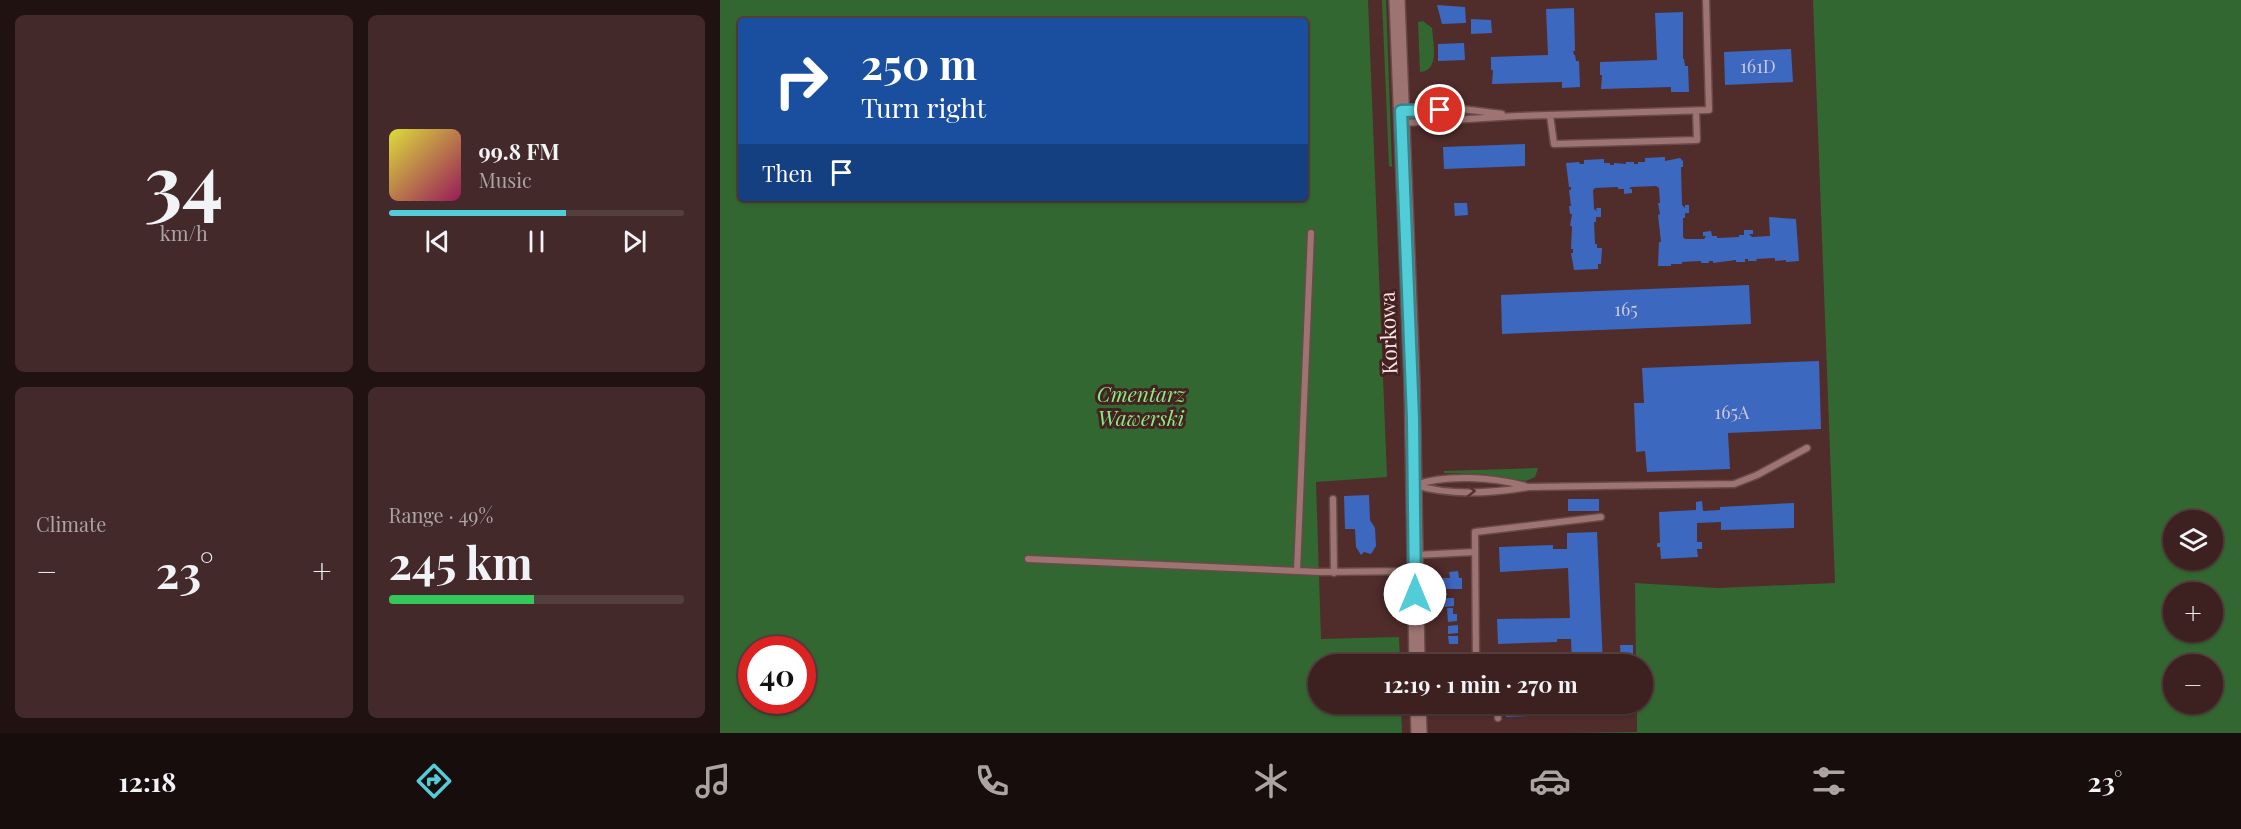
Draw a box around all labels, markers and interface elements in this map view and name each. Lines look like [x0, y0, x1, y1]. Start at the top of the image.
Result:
text: 250 m [861, 35, 977, 91]
icon: right [762, 42, 840, 120]
house number: 161D [1740, 54, 1776, 78]
pin [1414, 84, 1465, 135]
text: Turn right [861, 89, 986, 125]
icon: arrive [1423, 93, 1456, 126]
text: 34 [144, 128, 223, 232]
text: 99.8 FM [479, 136, 560, 166]
icon: arrive [825, 156, 858, 189]
text: Then [762, 158, 813, 188]
text: Music [479, 166, 532, 193]
text: km/h [160, 219, 208, 246]
icon: previous [421, 225, 454, 258]
icon: pause [520, 225, 553, 258]
icon: next [618, 225, 651, 258]
street label: Korkowa [1372, 291, 1402, 375]
house number: 165 [1614, 297, 1638, 321]
park label: Cmentarz Wawerski [1097, 379, 1186, 431]
house number: 165A [1715, 400, 1750, 424]
one-way arrow [1467, 485, 1476, 497]
text: Range · 49% [389, 501, 493, 528]
text: Climate [36, 510, 106, 537]
map controls [2163, 510, 2223, 714]
button: layers [2163, 510, 2223, 570]
text: 245 km [389, 531, 533, 591]
text: 23° [156, 540, 214, 600]
text: − [36, 548, 57, 592]
text: + [312, 548, 332, 592]
position arrow [1383, 562, 1447, 626]
button: + [2163, 582, 2223, 642]
speed limit sign: 40 [738, 636, 816, 714]
button: − [2163, 654, 2223, 714]
text: 12:19 · 1 min · 270 m [1383, 669, 1578, 699]
icon: directions [413, 760, 455, 802]
icon: music [692, 760, 734, 802]
icon: phone [971, 760, 1013, 802]
icon: climate [1250, 760, 1292, 802]
icon: car [1529, 760, 1571, 802]
icon: filters [1808, 760, 1850, 802]
text: 12:18 [119, 763, 176, 799]
text: 23° [2088, 763, 2122, 799]

